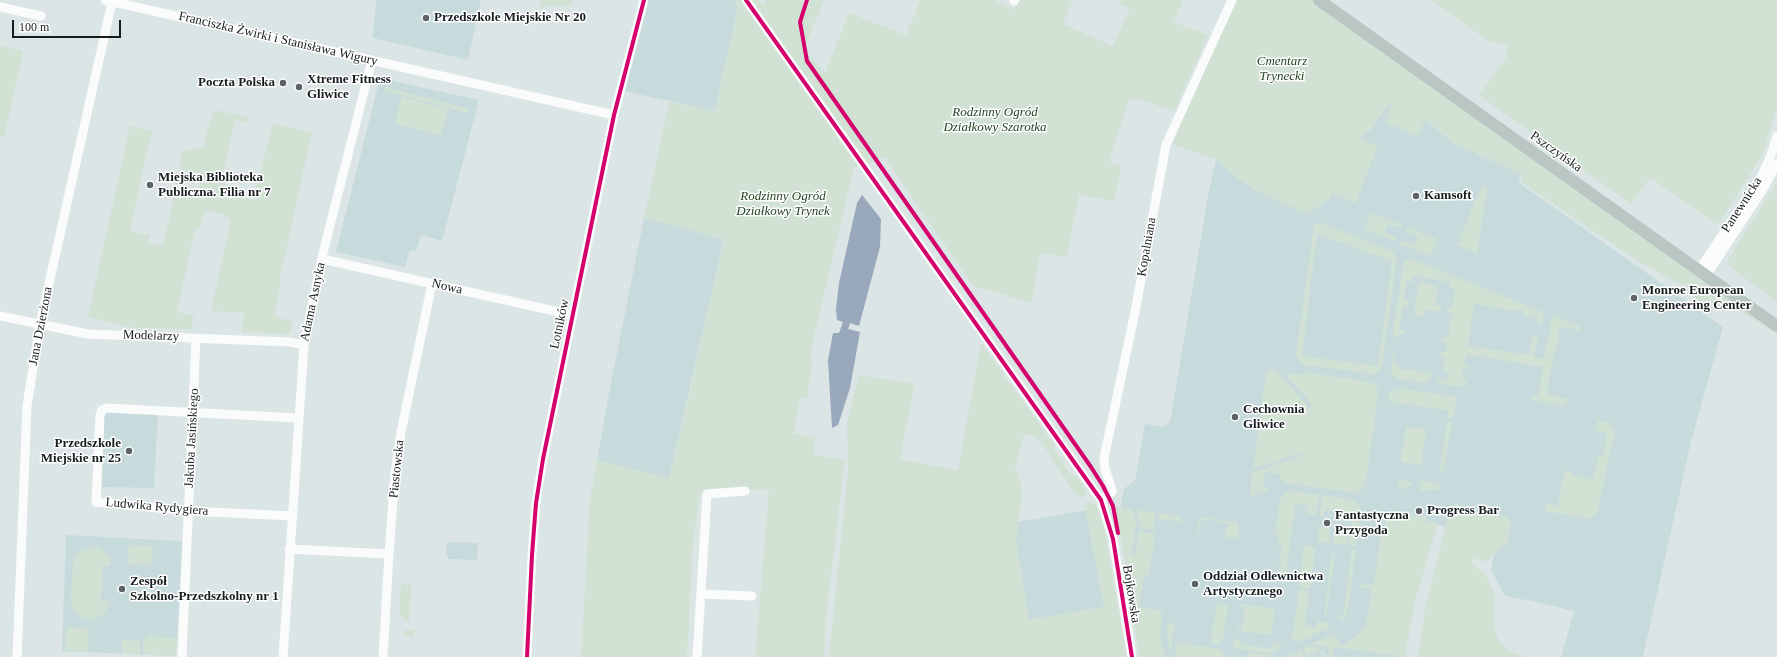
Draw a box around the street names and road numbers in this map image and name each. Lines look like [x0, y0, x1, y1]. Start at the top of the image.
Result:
street label: Franciszka Żwirki i Stanisława Wigury [177, 8, 379, 70]
street label: Pszczyńska [1527, 128, 1585, 176]
street label: Panewnicka [1718, 174, 1766, 236]
street label: Kopalniana [1134, 216, 1160, 278]
street label: Adama Asnyka [297, 261, 329, 343]
street label: Nowa [430, 276, 464, 298]
street label: Jana Dzierżona [26, 285, 56, 367]
street label: Lotników [547, 298, 573, 350]
street label: Modelarzy [123, 327, 179, 345]
street label: Jakuba Jasińskiego [182, 388, 202, 488]
street label: Piastowska [386, 439, 408, 499]
street label: Ludwika Rydygiera [105, 495, 209, 519]
street label: Bojkowska [1119, 564, 1143, 624]

